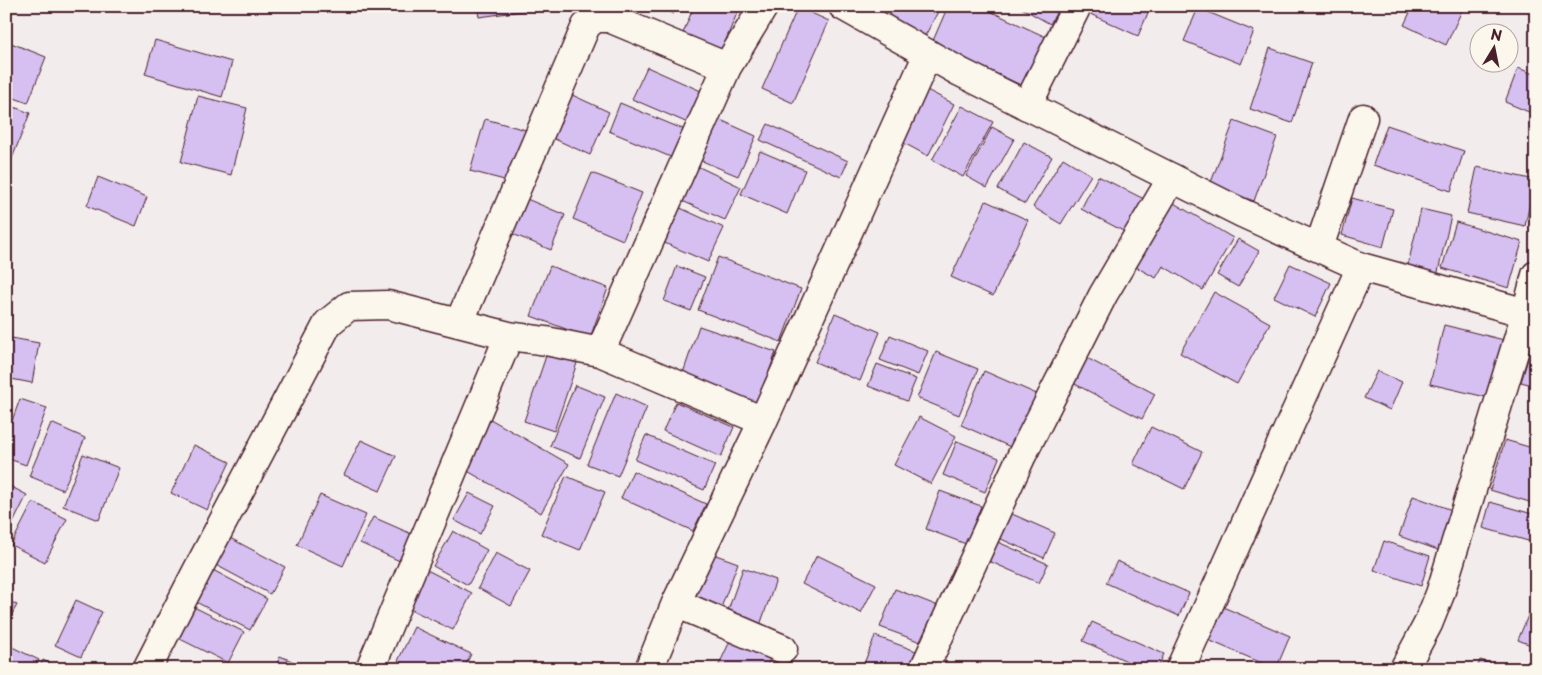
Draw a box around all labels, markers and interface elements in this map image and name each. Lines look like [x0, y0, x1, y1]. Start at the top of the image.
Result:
north arrow [1470, 22, 1520, 72]
text: N [1489, 23, 1504, 46]

